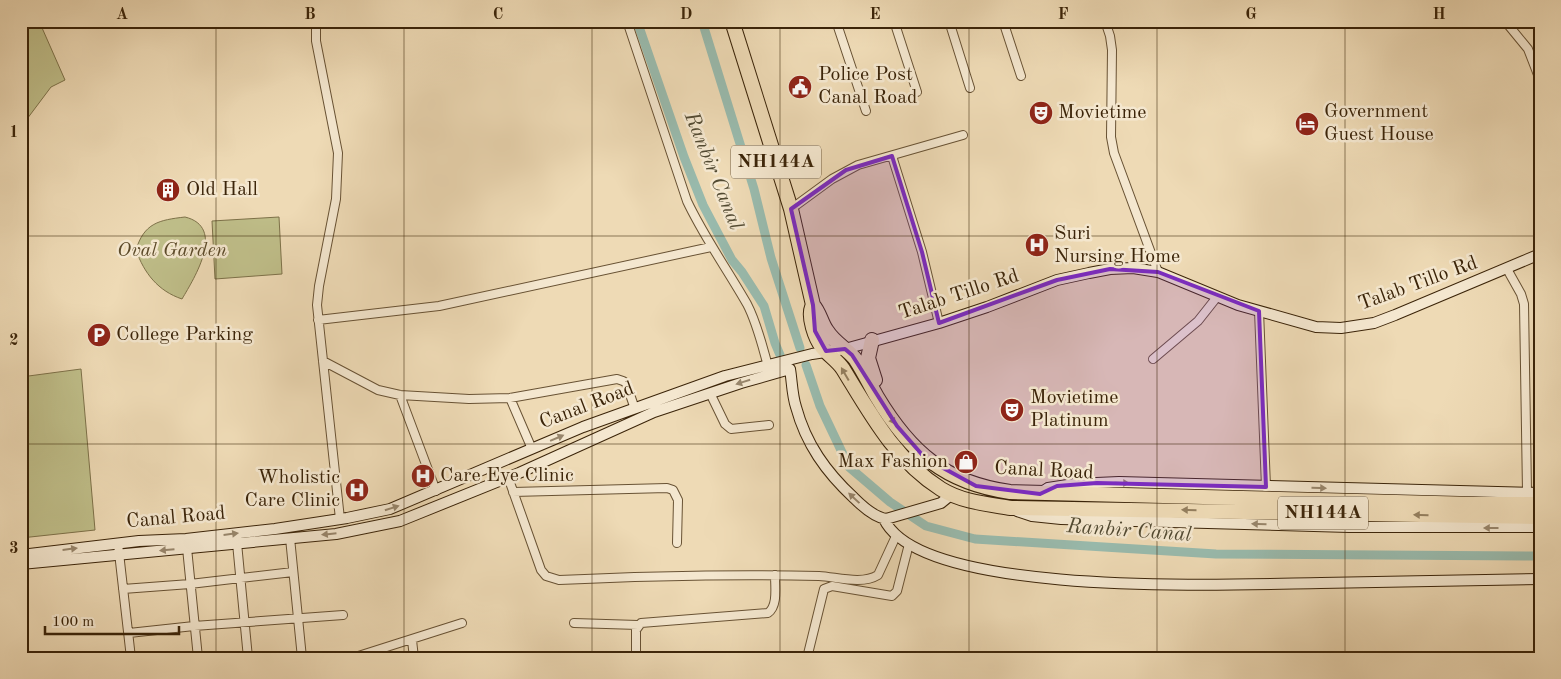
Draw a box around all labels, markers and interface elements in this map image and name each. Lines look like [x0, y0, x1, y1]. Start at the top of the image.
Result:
text: A [116, 7, 128, 23]
text: B [304, 7, 316, 23]
text: C [493, 7, 503, 23]
text: D [680, 7, 692, 23]
text: E [869, 7, 881, 23]
text: F [1058, 7, 1069, 23]
text: G [1245, 7, 1257, 23]
text: H [1432, 7, 1446, 23]
place label: Police Post Canal Road [818, 65, 918, 108]
public building icon: Police Post Canal Road [787, 74, 813, 100]
theatre icon: Movietime [1028, 100, 1054, 126]
place label: Government Guest House [1324, 102, 1434, 145]
place label: Movietime [1058, 103, 1147, 123]
water label: Ranbir Canal [679, 108, 746, 233]
hotel icon: Government Guest House [1294, 111, 1320, 137]
text: 1 [9, 125, 19, 141]
road number: NH144A [731, 146, 821, 178]
building icon: Old Hall [155, 177, 181, 203]
place label: Old Hall [186, 180, 258, 200]
place label: Suri Nursing Home [1054, 224, 1180, 267]
hospital icon: Suri Nursing Home [1024, 232, 1050, 258]
park label: Oval Garden [117, 241, 227, 261]
street label: Talab Tillo Rd [1356, 253, 1480, 315]
street label: Talab Tillo Rd [896, 266, 1022, 324]
parking icon: College Parking [86, 322, 112, 348]
place label: College Parking [116, 325, 253, 345]
text: 2 [9, 333, 19, 349]
one-way arrow [841, 367, 850, 381]
street label: Canal Road [537, 379, 637, 433]
one-way arrow [735, 379, 750, 387]
place label: Movietime Platinum [1030, 388, 1119, 431]
theatre icon: Movietime Platinum [999, 397, 1025, 423]
one-way arrow [887, 411, 896, 425]
one-way arrow [550, 434, 565, 442]
shop icon: Max Fashion [953, 449, 979, 475]
place label: Max Fashion [838, 452, 948, 472]
street label: Canal Road [994, 458, 1094, 484]
hospital icon: Care Eye Clinic [410, 463, 436, 489]
place label: Care Eye Clinic [440, 466, 574, 486]
place label: Wholistic Care Clinic [245, 468, 340, 511]
hospital icon: Wholistic Care Clinic [344, 477, 370, 503]
one-way arrow [1114, 479, 1130, 487]
one-way arrow [1311, 484, 1327, 492]
one-way arrow [848, 492, 860, 504]
road number: NH144A [1278, 496, 1368, 530]
street label: Canal Road [126, 504, 226, 532]
one-way arrow [384, 504, 399, 511]
one-way arrow [1180, 506, 1196, 514]
one-way arrow [1413, 511, 1429, 519]
water label: Ranbir Canal [1065, 516, 1192, 546]
one-way arrow [1250, 520, 1266, 528]
one-way arrow [1483, 524, 1499, 532]
one-way arrow [224, 530, 240, 538]
one-way arrow [321, 530, 337, 538]
text: 3 [9, 541, 19, 557]
one-way arrow [62, 545, 78, 553]
one-way arrow [159, 546, 175, 554]
scale bar [45, 604, 179, 636]
text: 100 m [52, 615, 94, 630]

